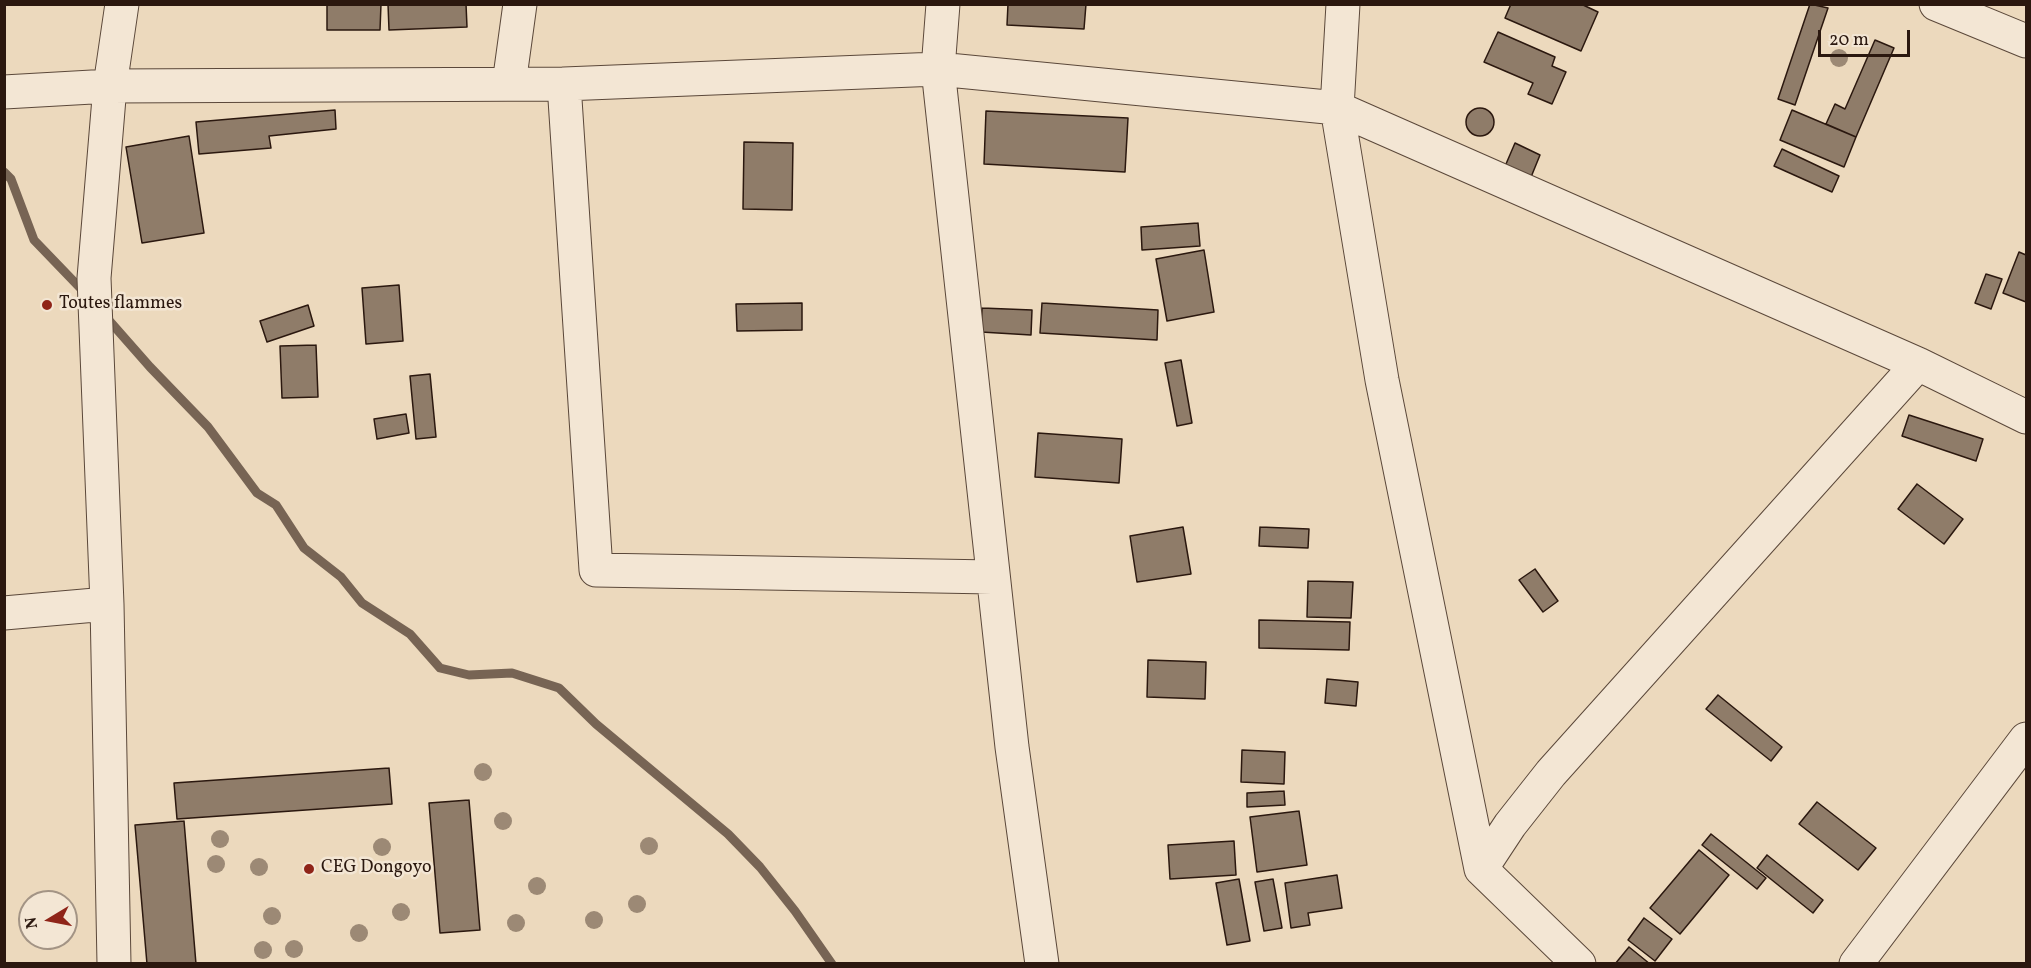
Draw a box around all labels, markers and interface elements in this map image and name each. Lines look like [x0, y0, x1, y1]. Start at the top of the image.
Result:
scale bar [1821, 18, 1912, 56]
text: 20 m [1829, 28, 1869, 53]
place label: Toutes flammes [59, 294, 182, 316]
marker: Toutes flammes [40, 298, 54, 312]
place label: CEG Dongoyo [321, 858, 432, 880]
marker: CEG Dongoyo [302, 862, 316, 876]
north arrow [18, 890, 78, 950]
text: N [20, 915, 44, 930]

